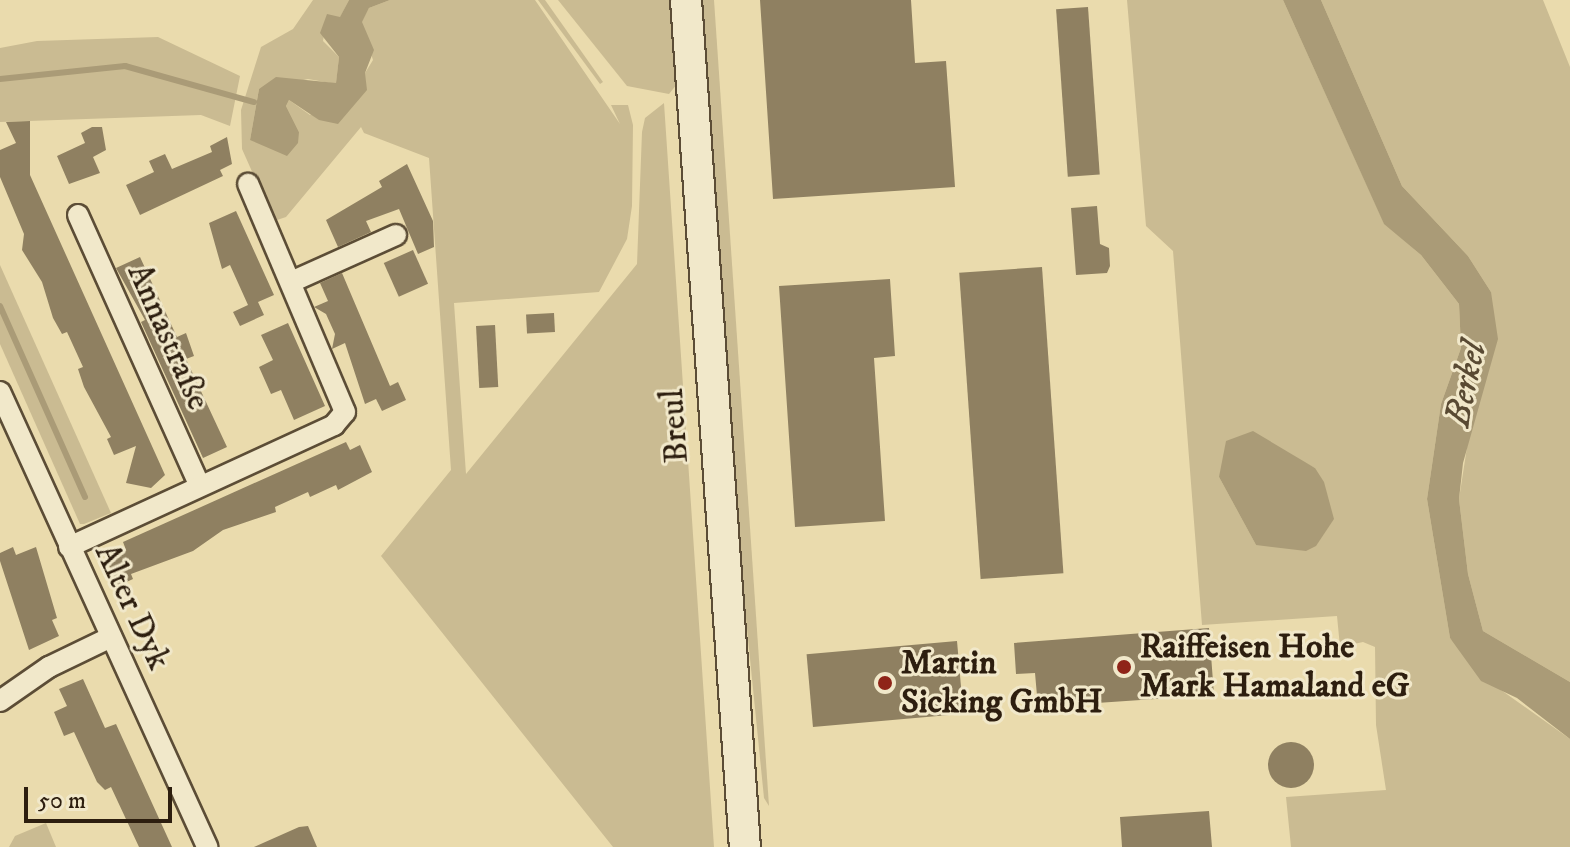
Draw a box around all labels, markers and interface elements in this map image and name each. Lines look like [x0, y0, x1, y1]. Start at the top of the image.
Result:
street label: Annastraße [118, 258, 218, 416]
water label: Berkel [1436, 338, 1496, 430]
street label: Breul [652, 387, 698, 465]
street label: Alter Dyk [85, 537, 179, 677]
place label: Raiffeisen Hohe Mark Hamaland eG [1140, 627, 1410, 706]
place label: Martin Sicking GmbH [901, 643, 1103, 722]
marker: Raiffeisen Hohe Mark Hamaland eG [1115, 658, 1133, 676]
marker: Martin Sicking GmbH [876, 674, 894, 692]
scale bar [28, 771, 176, 821]
text: 50 m [38, 786, 86, 816]

